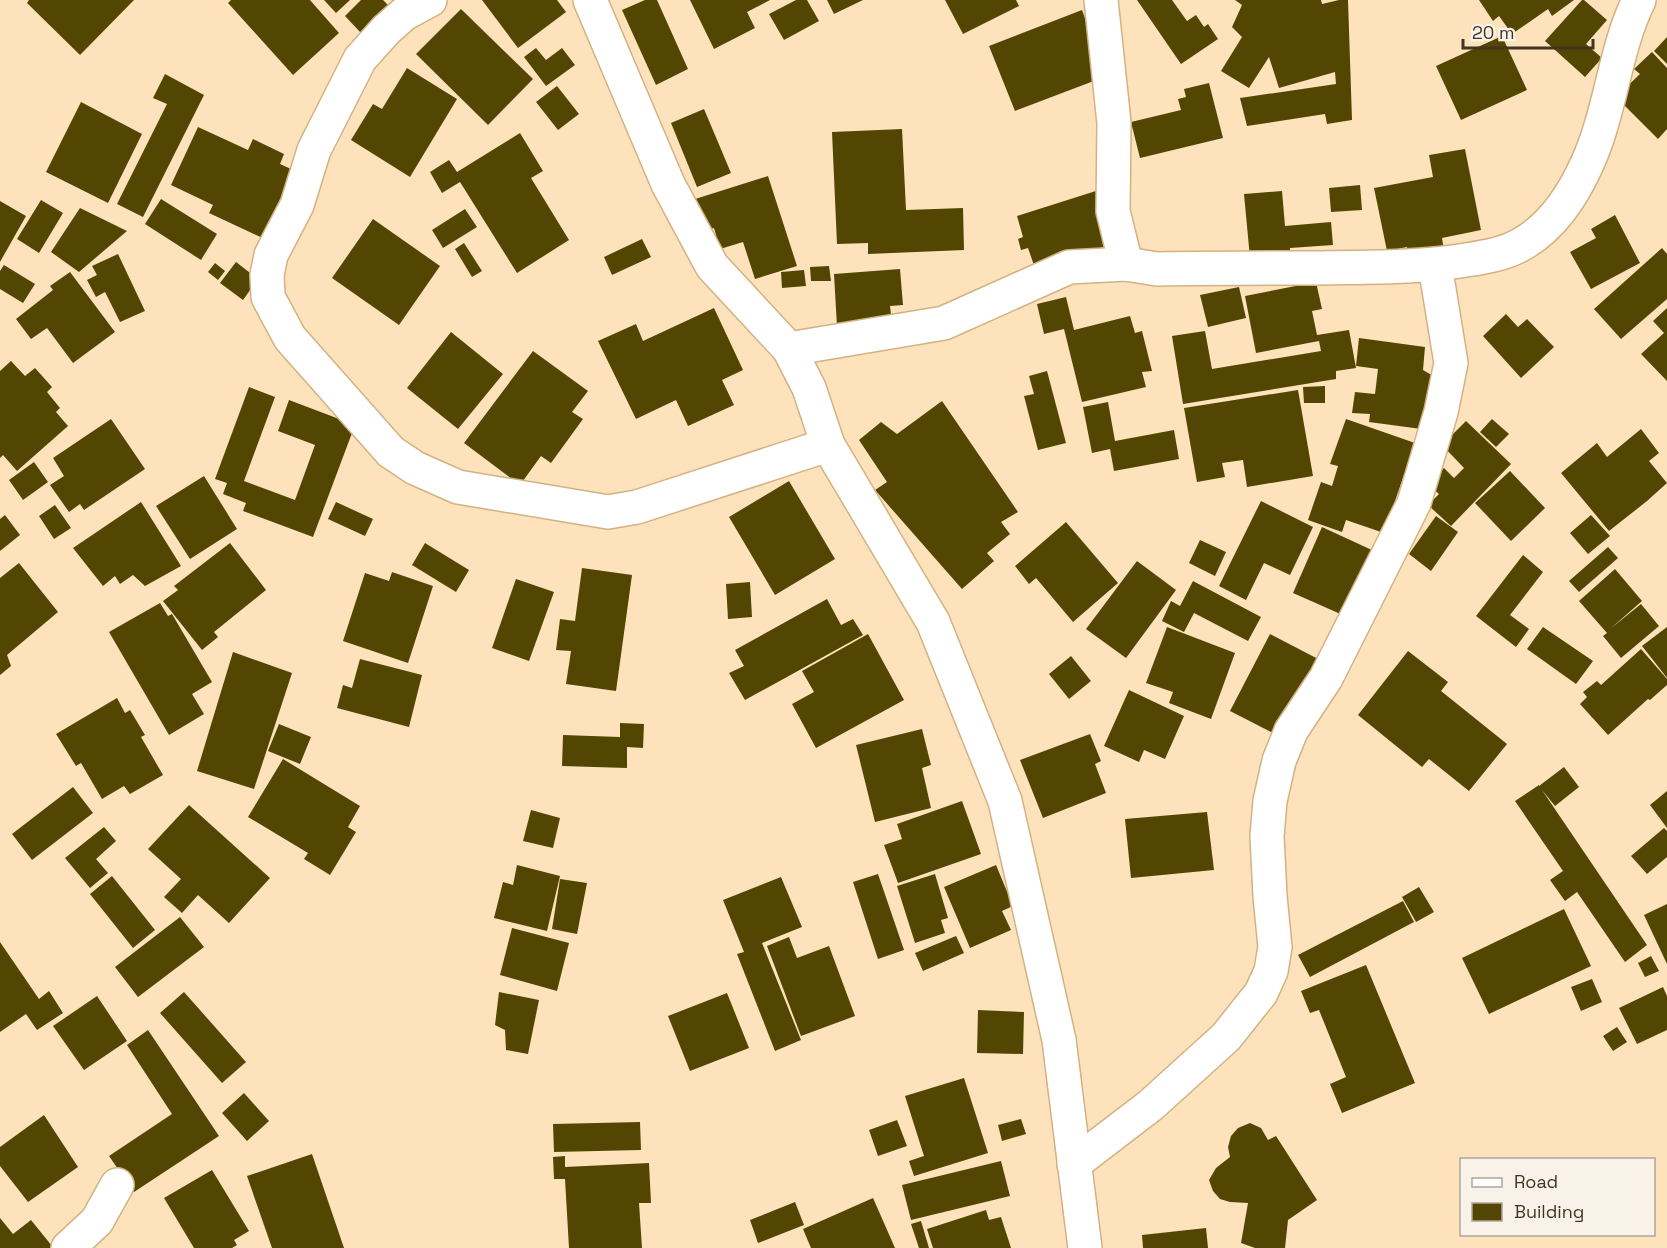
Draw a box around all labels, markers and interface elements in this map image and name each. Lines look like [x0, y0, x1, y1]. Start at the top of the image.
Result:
scale bar [1463, 12, 1594, 50]
text: 20 m [1472, 21, 1515, 44]
legend [1460, 1158, 1655, 1236]
text: Road [1514, 1170, 1558, 1193]
text: Building [1514, 1200, 1584, 1223]

